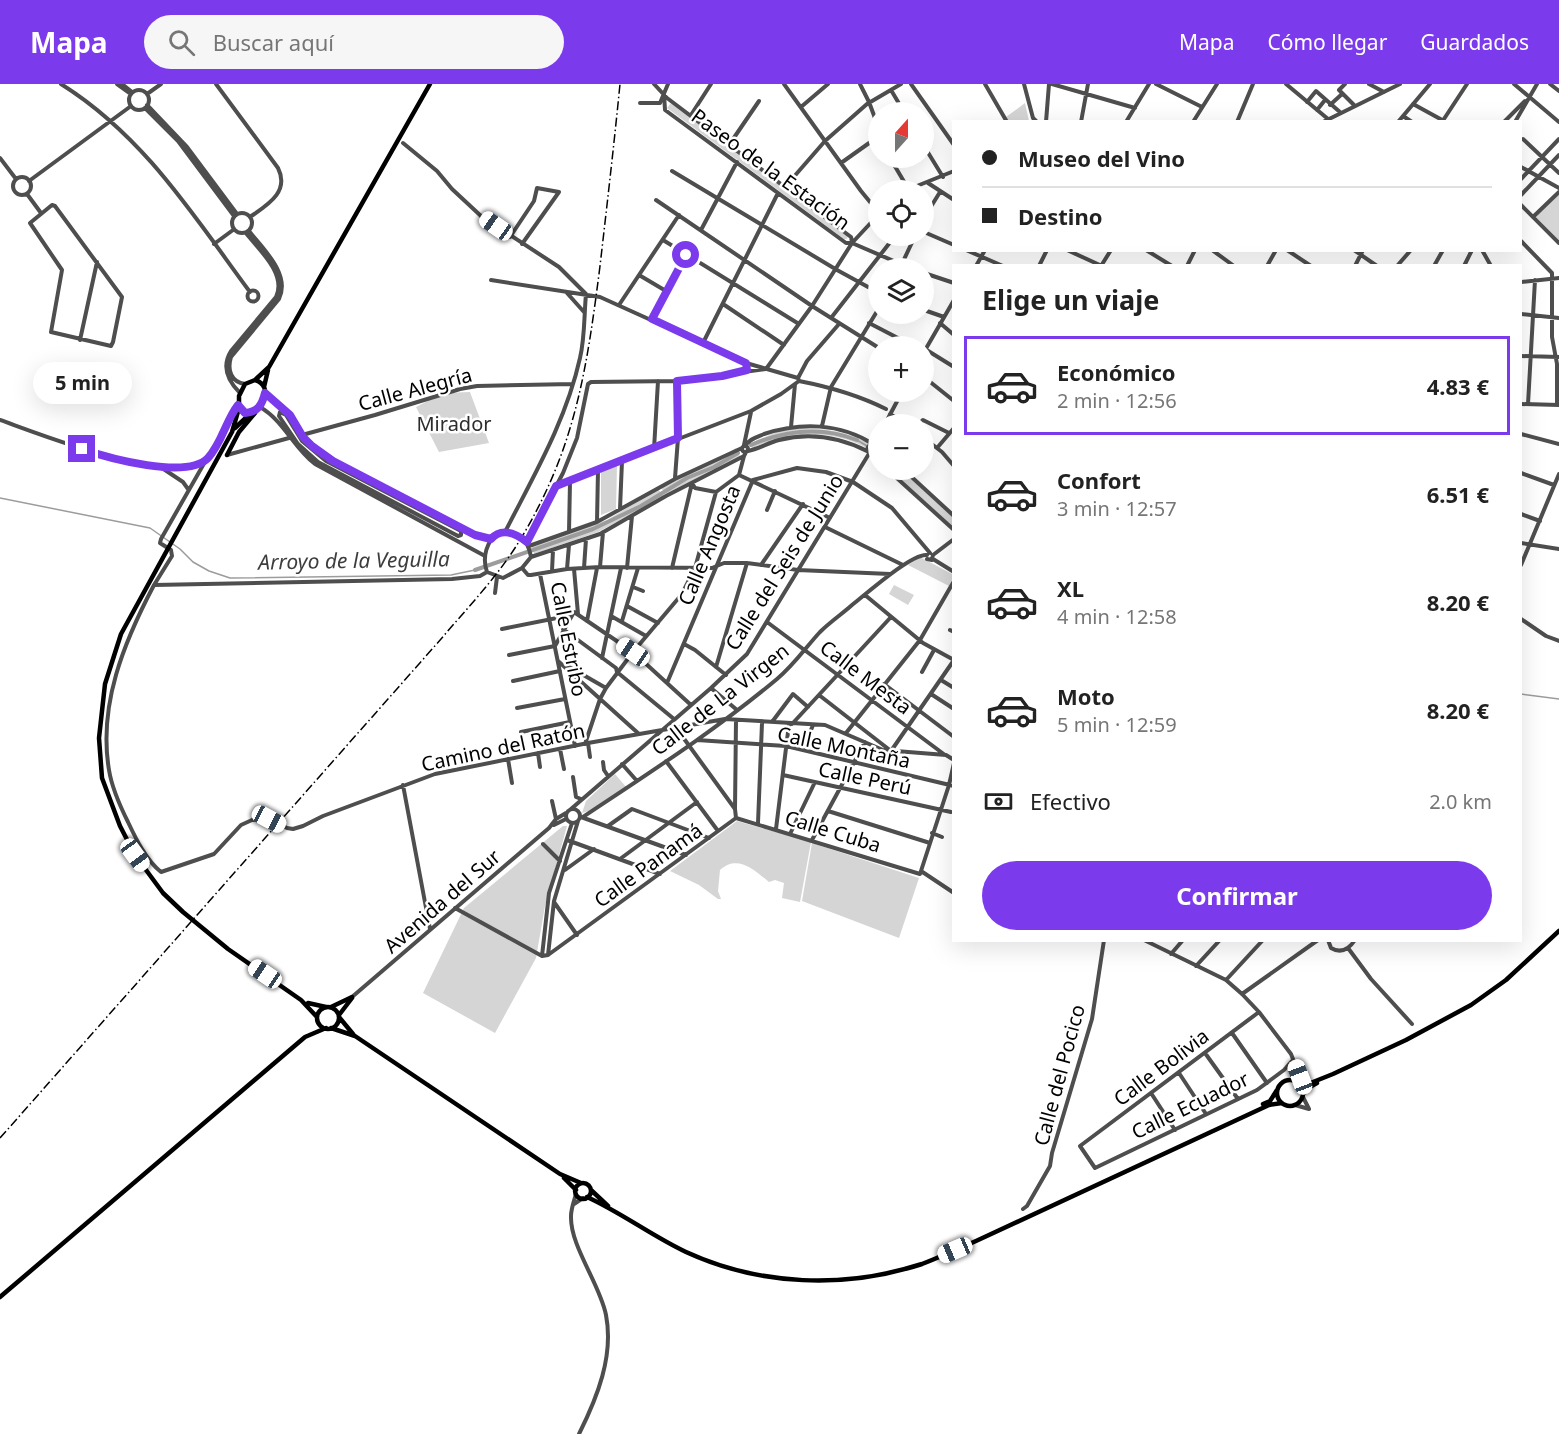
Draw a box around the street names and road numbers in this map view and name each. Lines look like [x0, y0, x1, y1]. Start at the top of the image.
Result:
street label: Paseo de la Estación [686, 102, 856, 236]
street label: Calle Alegría [355, 361, 475, 417]
street label: Calle del Seis de Junio [719, 469, 849, 655]
street label: Calle Angosta [672, 481, 746, 609]
street label: Calle Estribo [545, 579, 593, 699]
street label: Calle Mesta [815, 634, 917, 720]
street label: Calle de La Virgen [646, 637, 794, 761]
street label: Camino del Ratón [419, 716, 587, 778]
street label: Calle Montaña [775, 720, 913, 774]
street label: Calle Perú [816, 755, 914, 801]
street label: Calle Cuba [782, 804, 884, 858]
street label: Calle Panamá [588, 817, 708, 913]
street label: Avenida del Sur [378, 843, 506, 959]
street label: Calle del Pocico [1027, 1001, 1091, 1149]
street label: Calle Bolivia [1108, 1022, 1214, 1112]
street label: Calle Ecuador [1127, 1065, 1253, 1145]

